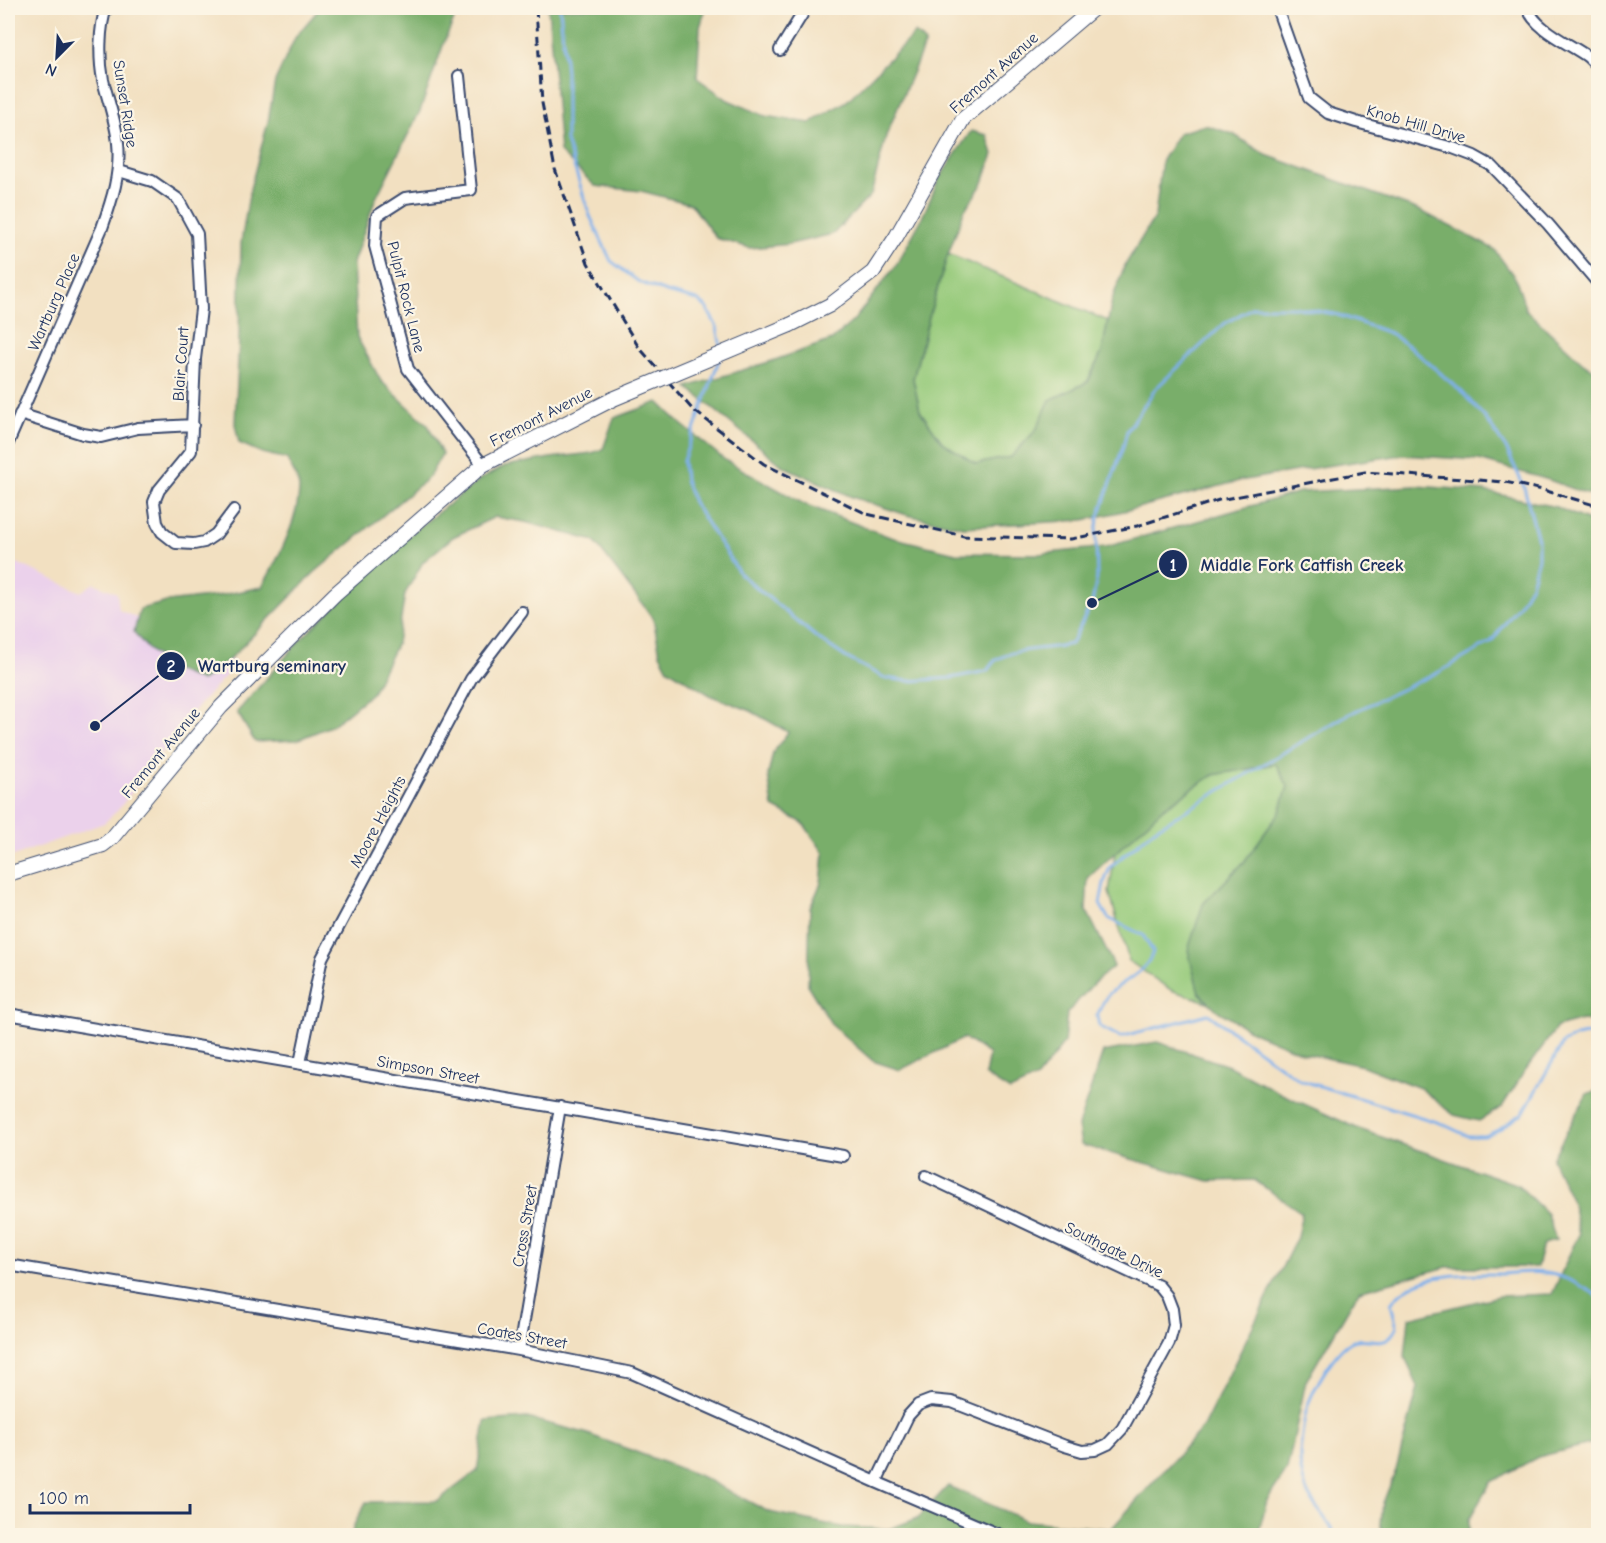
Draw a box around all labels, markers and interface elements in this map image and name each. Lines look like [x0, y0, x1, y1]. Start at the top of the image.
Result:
north arrow [27, 27, 87, 87]
street label: Fremont Avenue [946, 29, 1042, 117]
text: N [43, 59, 60, 80]
street label: Sunset Ridge [109, 59, 141, 149]
street label: Knob Hill Drive [1364, 101, 1468, 147]
street label: Pulpit Rock Lane [383, 239, 429, 355]
street label: Wartburg Place [24, 250, 84, 354]
street label: Blair Court [169, 326, 193, 402]
street label: Fremont Avenue [487, 383, 595, 451]
callout: Middle Fork Catfish Creek [1158, 546, 1415, 582]
text: 1 [1169, 555, 1177, 576]
text: Middle Fork Catfish Creek [1201, 555, 1404, 576]
callout: Wartburg seminary [156, 648, 358, 684]
text: 2 [167, 656, 176, 677]
text: Wartburg seminary [198, 656, 347, 677]
street label: Fremont Avenue [118, 704, 204, 802]
street label: Moore Heights [346, 773, 410, 871]
street label: Simpson Street [376, 1052, 481, 1088]
street label: Cross Street [509, 1183, 541, 1268]
street label: Southgate Drive [1062, 1218, 1166, 1282]
street label: Coates Street [476, 1319, 569, 1353]
scale bar [30, 1477, 190, 1515]
text: 100 m [39, 1488, 89, 1509]

